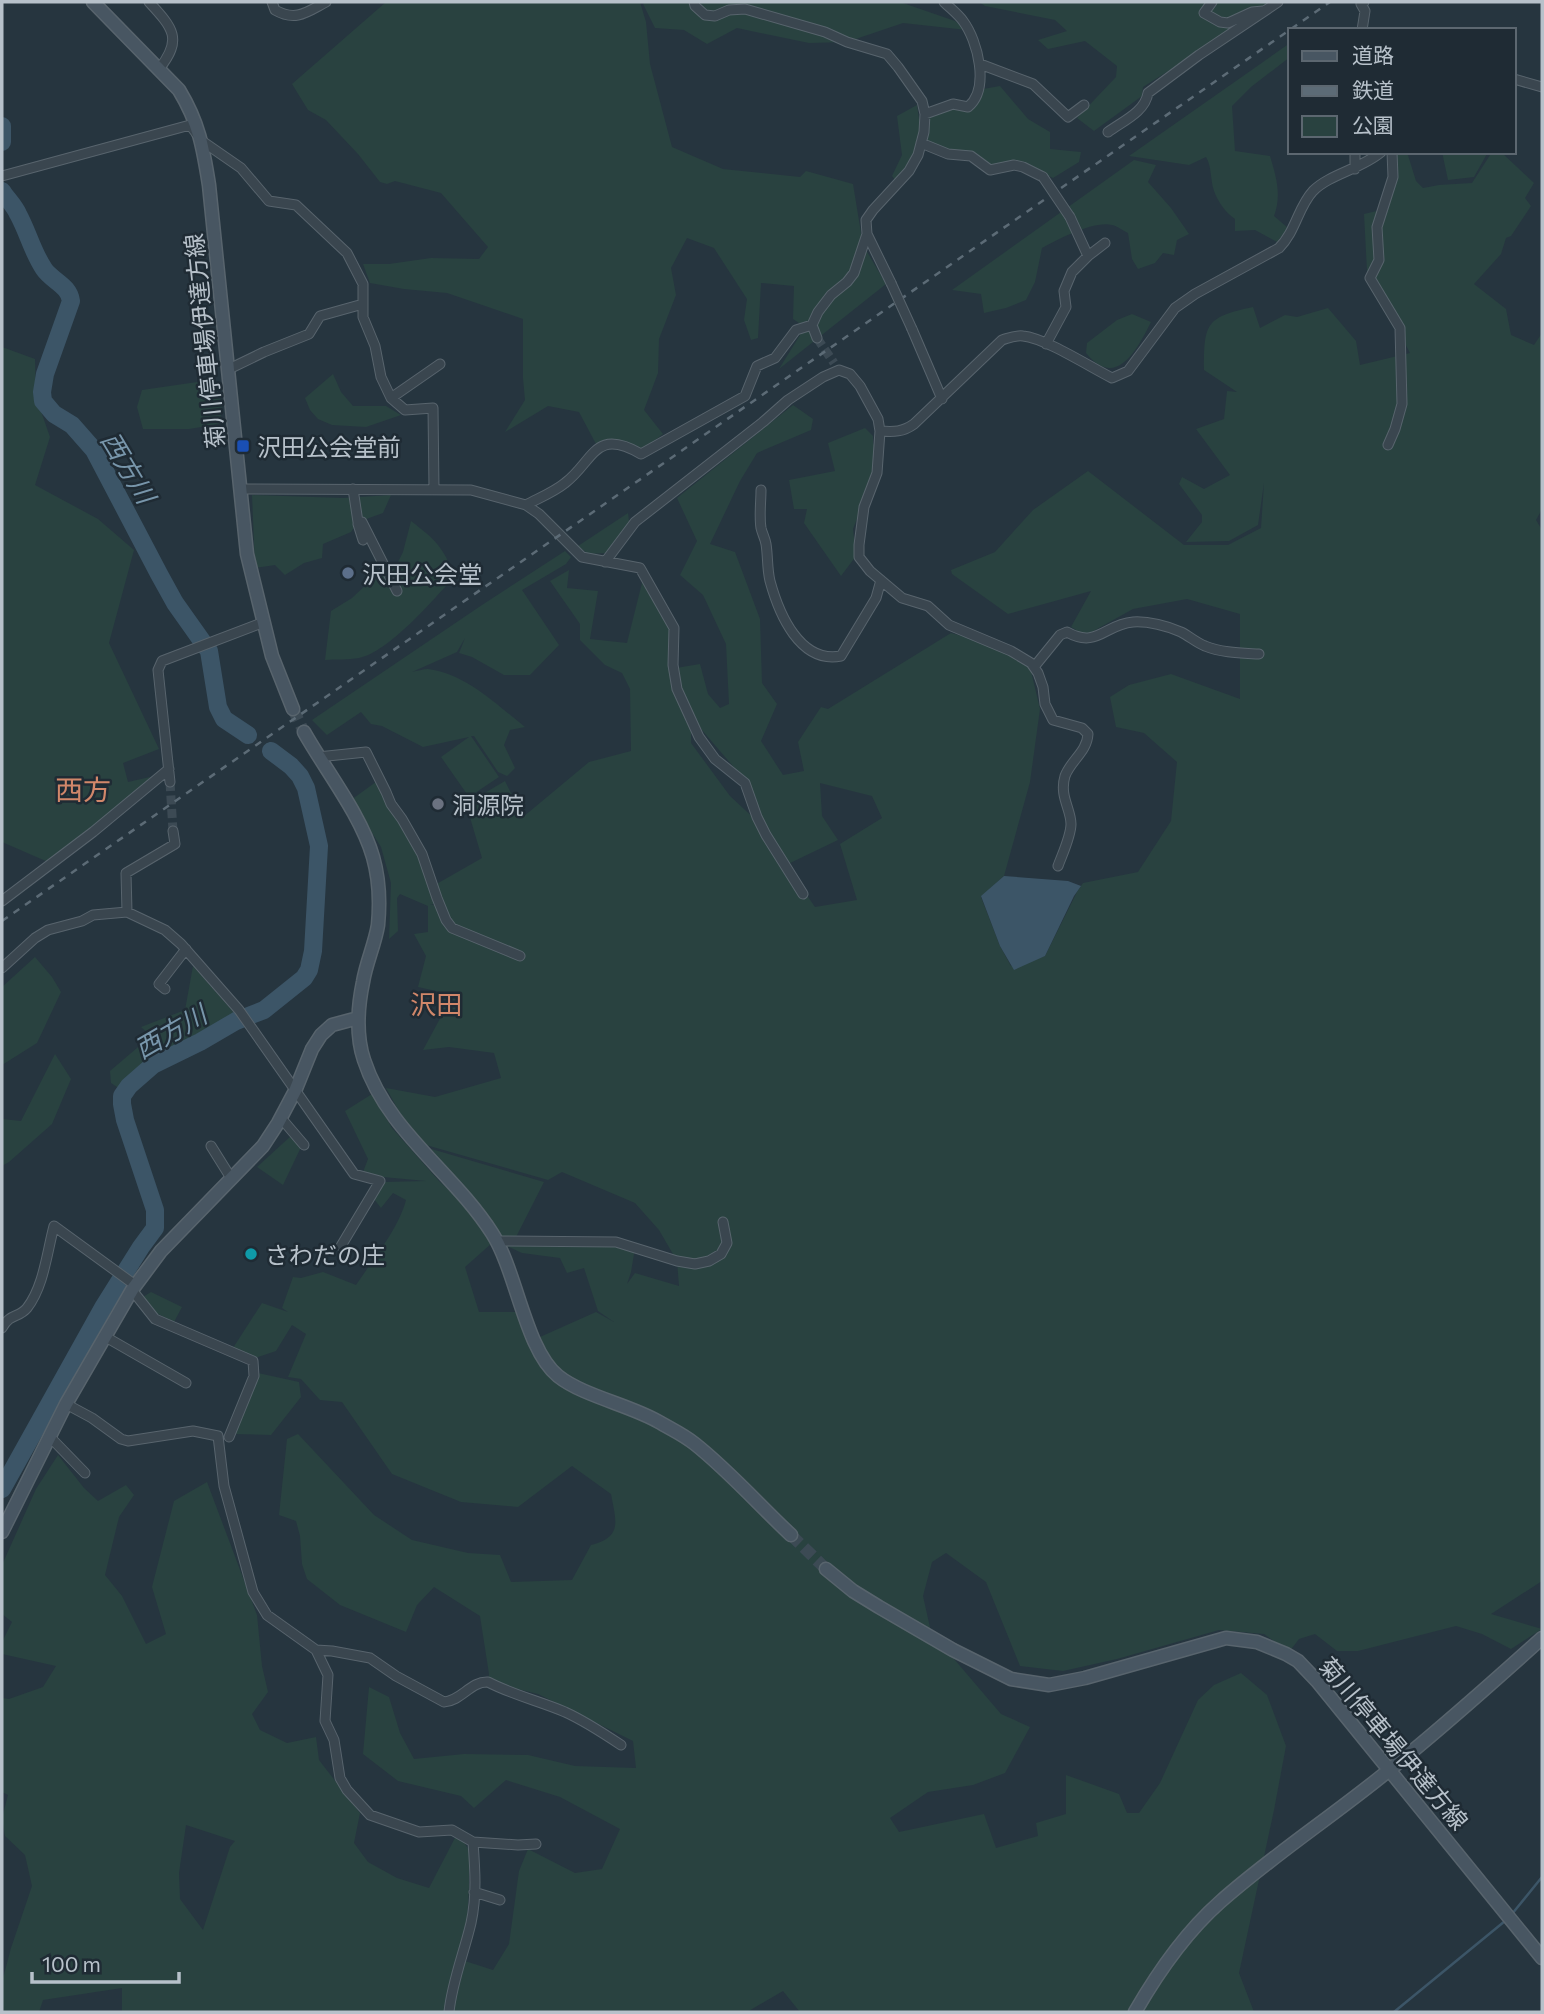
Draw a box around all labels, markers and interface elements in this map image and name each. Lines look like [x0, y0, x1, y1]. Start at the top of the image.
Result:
legend [1288, 28, 1516, 154]
text: 道路 [1352, 42, 1394, 67]
text: 鉄道 [1352, 77, 1394, 102]
text: 公園 [1352, 112, 1394, 137]
street label: 菊川停車場伊達方線 [178, 232, 230, 450]
water label: 西方川 [96, 426, 164, 511]
place label: 沢田公会堂前 [257, 432, 401, 461]
marker: 沢田公会堂前 [235, 438, 251, 454]
place label: 沢田公会堂 [362, 559, 482, 588]
marker: 沢田公会堂 [340, 565, 356, 581]
district label: 西方 [55, 772, 111, 806]
place label: 洞源院 [452, 790, 524, 819]
marker: 洞源院 [430, 796, 446, 812]
district label: 沢田 [410, 988, 462, 1019]
water label: 西方川 [128, 997, 214, 1064]
place label: さわだの庄 [265, 1240, 385, 1269]
marker: さわだの庄 [243, 1246, 259, 1262]
street label: 菊川停車場伊達方線 [1313, 1651, 1475, 1835]
scale bar [32, 1940, 178, 1984]
text: 100 m [42, 1951, 101, 1976]

